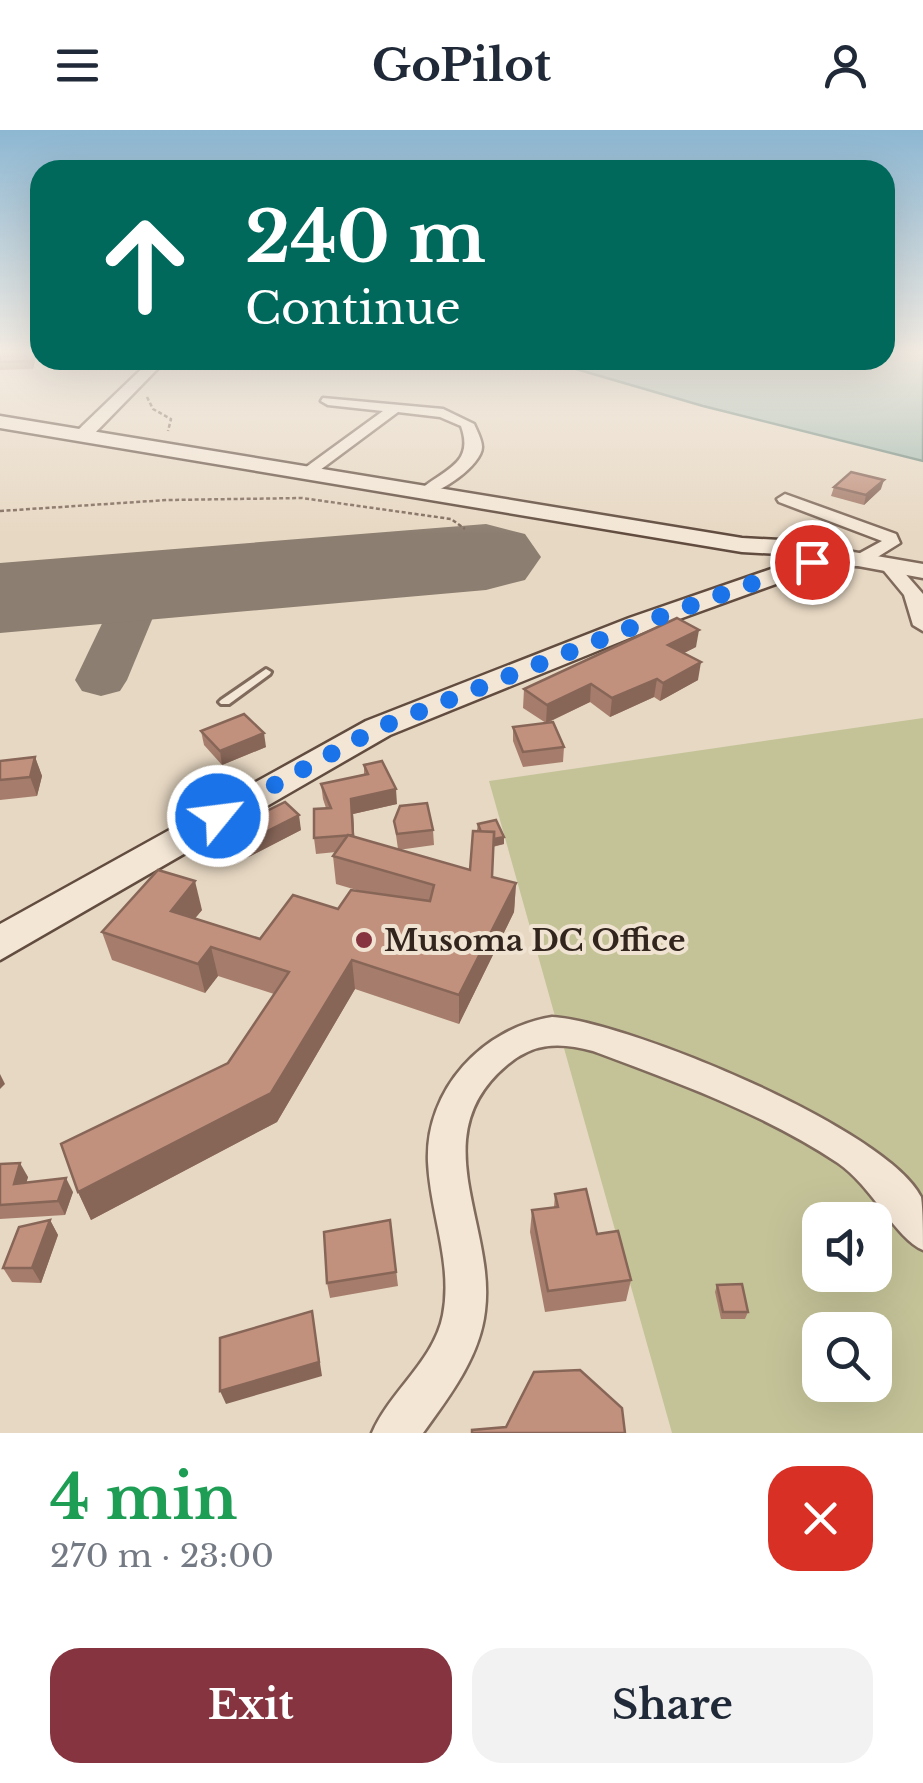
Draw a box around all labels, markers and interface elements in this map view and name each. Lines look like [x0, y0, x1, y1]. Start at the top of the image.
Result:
text: GoPilot [372, 37, 551, 93]
icon: menu [50, 38, 105, 93]
icon: person [818, 38, 873, 93]
text: 240 m [245, 194, 486, 281]
icon: ahead [80, 200, 210, 330]
text: Continue [245, 280, 461, 336]
pin [770, 520, 855, 605]
icon: arrive [785, 535, 840, 590]
position arrow [166, 764, 270, 868]
place label: Musoma DC Office [384, 922, 685, 959]
marker: Musoma DC Office [353, 929, 375, 951]
map controls [802, 1202, 892, 1402]
button: sound [802, 1202, 892, 1292]
button: search [802, 1312, 892, 1402]
text: 4 min [50, 1461, 237, 1535]
button: close [768, 1466, 873, 1571]
text: 270 m · 23:00 [50, 1536, 274, 1576]
button: Exit [50, 1648, 452, 1763]
button: Share [472, 1648, 873, 1763]

